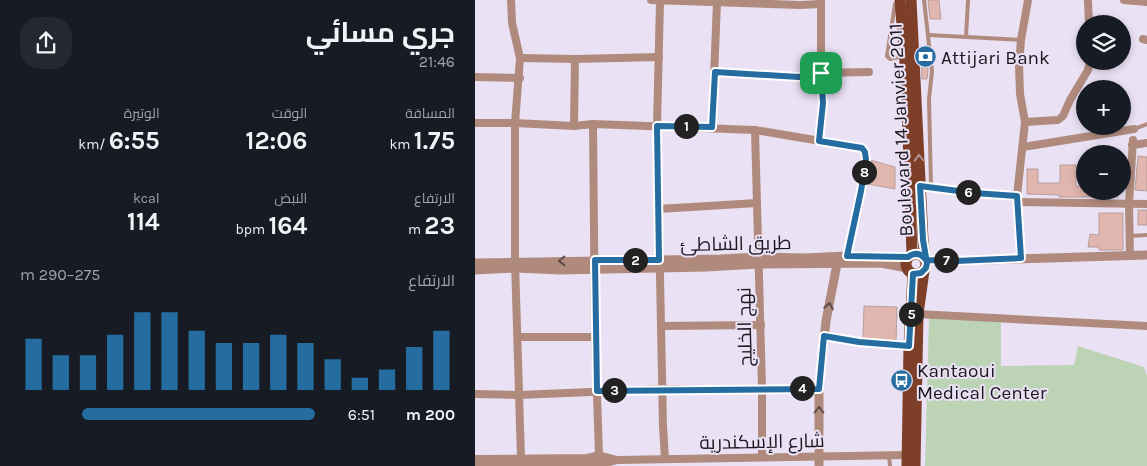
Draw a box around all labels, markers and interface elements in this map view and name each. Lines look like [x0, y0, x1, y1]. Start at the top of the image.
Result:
map controls [1076, 15, 1131, 200]
button: layers [1076, 15, 1131, 70]
text: جري مسائي [306, 16, 455, 49]
button: share [20, 17, 72, 69]
street label: Boulevard 14 Janvier 2011 [884, 23, 918, 237]
bank icon: Attijari Bank [913, 45, 937, 69]
place label: Attijari Bank [941, 47, 1050, 69]
text: 21:46 [419, 52, 455, 71]
pin [800, 52, 842, 94]
icon: arrive [807, 59, 835, 87]
button: + [1076, 80, 1131, 135]
text: الوتيرة [124, 105, 160, 122]
text: الوقت [272, 105, 307, 122]
text: المسافة [405, 105, 455, 122]
pin: 1 [673, 114, 699, 138]
text: 1 [684, 118, 689, 135]
text: 6:55 [109, 126, 160, 155]
text: 12:06 [246, 126, 307, 155]
text: 1.75 [414, 126, 455, 155]
text: /km [78, 136, 109, 153]
text: km [389, 136, 414, 153]
button: − [1076, 145, 1131, 200]
one-way arrow [914, 154, 924, 162]
pin: 8 [851, 160, 877, 184]
text: 8 [860, 164, 869, 181]
pin: 6 [955, 180, 981, 204]
text: 6 [964, 184, 973, 201]
text: kcal [133, 190, 160, 207]
text: النبض [274, 190, 307, 207]
text: الارتفاع [414, 190, 455, 207]
text: 114 [127, 207, 160, 236]
text: 164 [268, 211, 307, 240]
text: 23 [424, 211, 455, 240]
text: bpm [235, 221, 268, 238]
text: m [408, 221, 424, 238]
street label: طريق الشاطئ [680, 232, 792, 257]
pin: 2 [623, 248, 647, 272]
pin: 7 [933, 248, 959, 272]
text: 2 [631, 252, 640, 269]
text: 7 [943, 252, 950, 269]
one-way arrow [558, 256, 566, 266]
text: 275–290 m [20, 265, 100, 284]
text: الارتفاع [408, 271, 455, 290]
street label: نهج الخليج [733, 287, 759, 367]
one-way arrow [823, 301, 833, 310]
pin: 5 [899, 302, 923, 326]
text: 5 [907, 306, 916, 323]
place label: Kantaoui Medical Center [917, 360, 1047, 404]
bus stop icon: Kantaoui Medical Center [889, 369, 913, 393]
pin: 4 [789, 376, 815, 400]
pin: 3 [601, 378, 627, 402]
text: 4 [798, 380, 807, 397]
text: 3 [610, 382, 619, 399]
text: 6:51 [348, 405, 375, 424]
text: 200 m [406, 405, 455, 424]
one-way arrow [814, 406, 824, 414]
street label: شارع الإسكندرية [699, 430, 825, 456]

